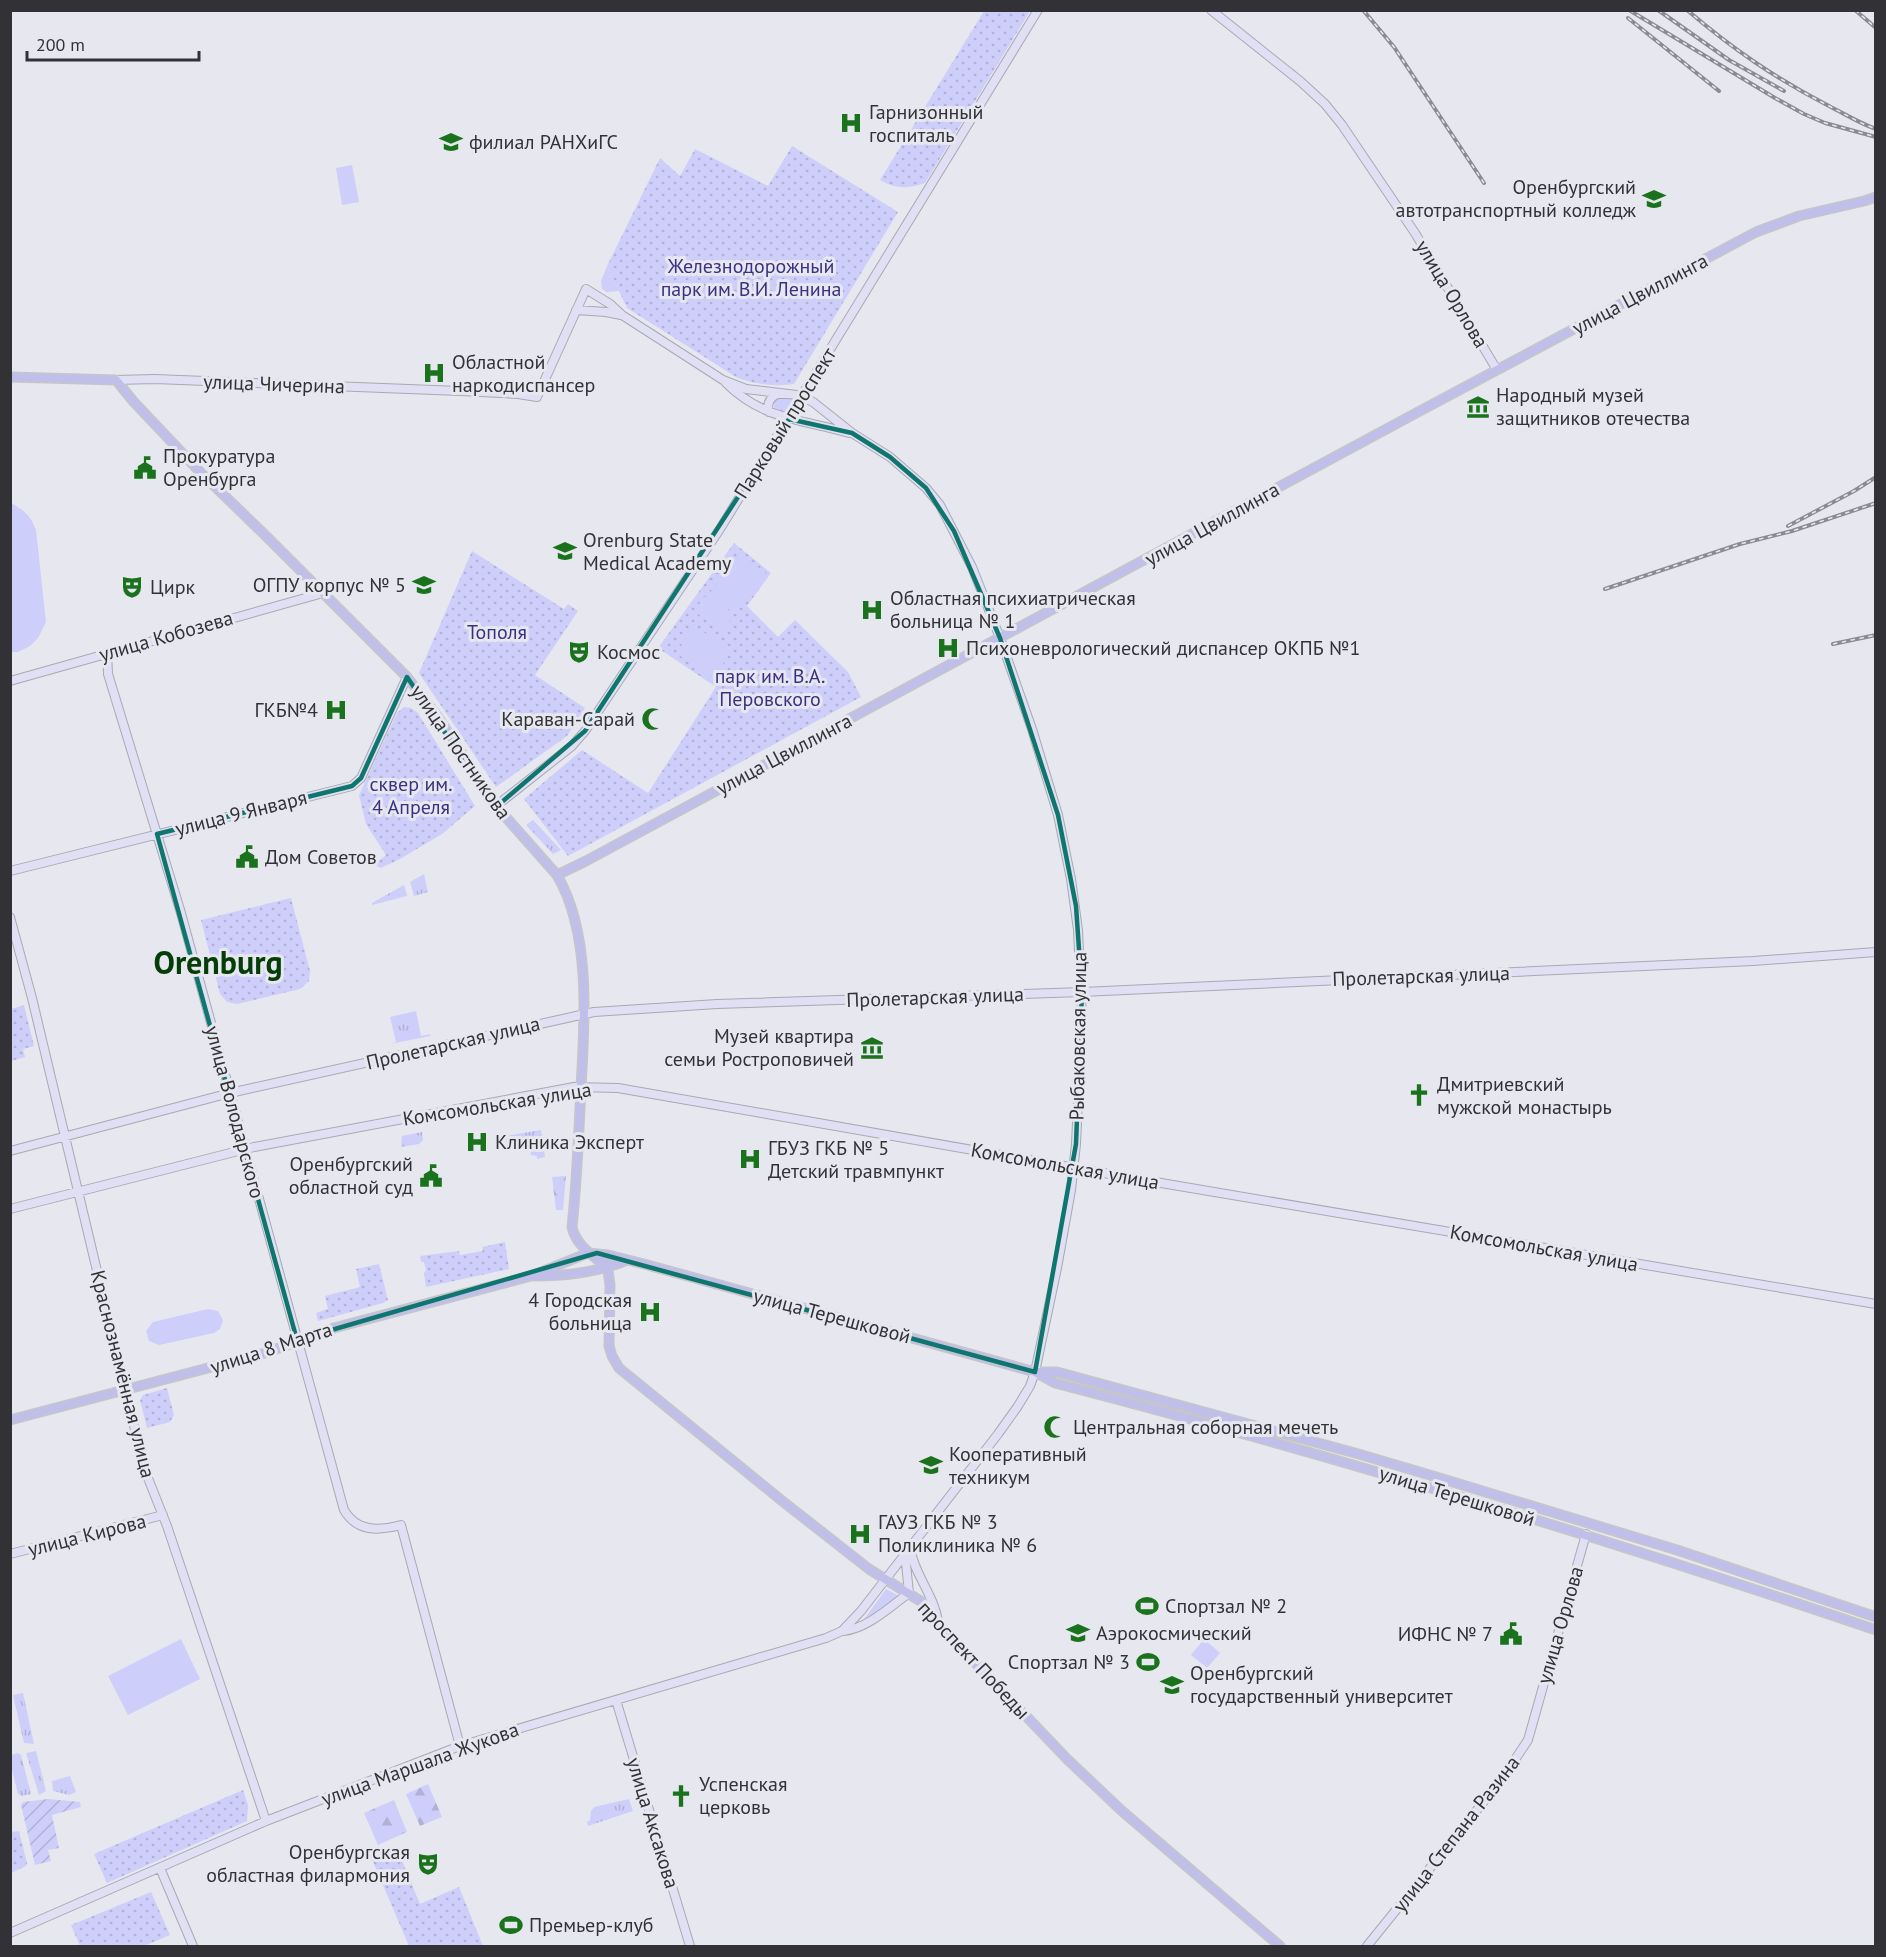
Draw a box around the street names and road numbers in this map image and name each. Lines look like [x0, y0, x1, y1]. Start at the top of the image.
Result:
street label: улица Орлова [1410, 235, 1494, 353]
street label: улица Цвиллинга [1568, 247, 1712, 341]
street label: Парковый проспект [728, 343, 842, 503]
street label: улица Чичерина [203, 369, 345, 399]
street label: улица Цвиллинга [1140, 476, 1284, 572]
street label: улица Кобозева [96, 604, 236, 668]
street label: улица Постникова [405, 680, 517, 824]
street label: улица Цвиллинга [712, 707, 856, 801]
street label: улица 9 Января [172, 784, 310, 842]
street label: Рыбаковская улица [1064, 951, 1092, 1121]
street label: Пролетарская улица [1332, 960, 1510, 992]
street label: Пролетарская улица [846, 981, 1024, 1013]
street label: Пролетарская улица [363, 1010, 543, 1076]
street label: улица Володарского [199, 1023, 271, 1201]
street label: Комсомольская улица [401, 1076, 593, 1132]
street label: Комсомольская улица [969, 1137, 1161, 1195]
street label: Комсомольская улица [1448, 1219, 1640, 1277]
street label: Краснознамённая улица [85, 1267, 161, 1481]
street label: улица Терешковой [751, 1283, 913, 1349]
street label: улица 8 Марта [207, 1316, 335, 1380]
street label: улица Терешковой [1376, 1460, 1538, 1532]
street label: улица Кирова [25, 1508, 149, 1562]
street label: улица Орлова [1531, 1563, 1589, 1687]
street label: проспект Победы [912, 1595, 1036, 1725]
street label: улица Маршала Жукова [318, 1716, 522, 1812]
street label: улица Степана Разина [1387, 1750, 1525, 1918]
street label: улица Аксакова [621, 1754, 685, 1892]

